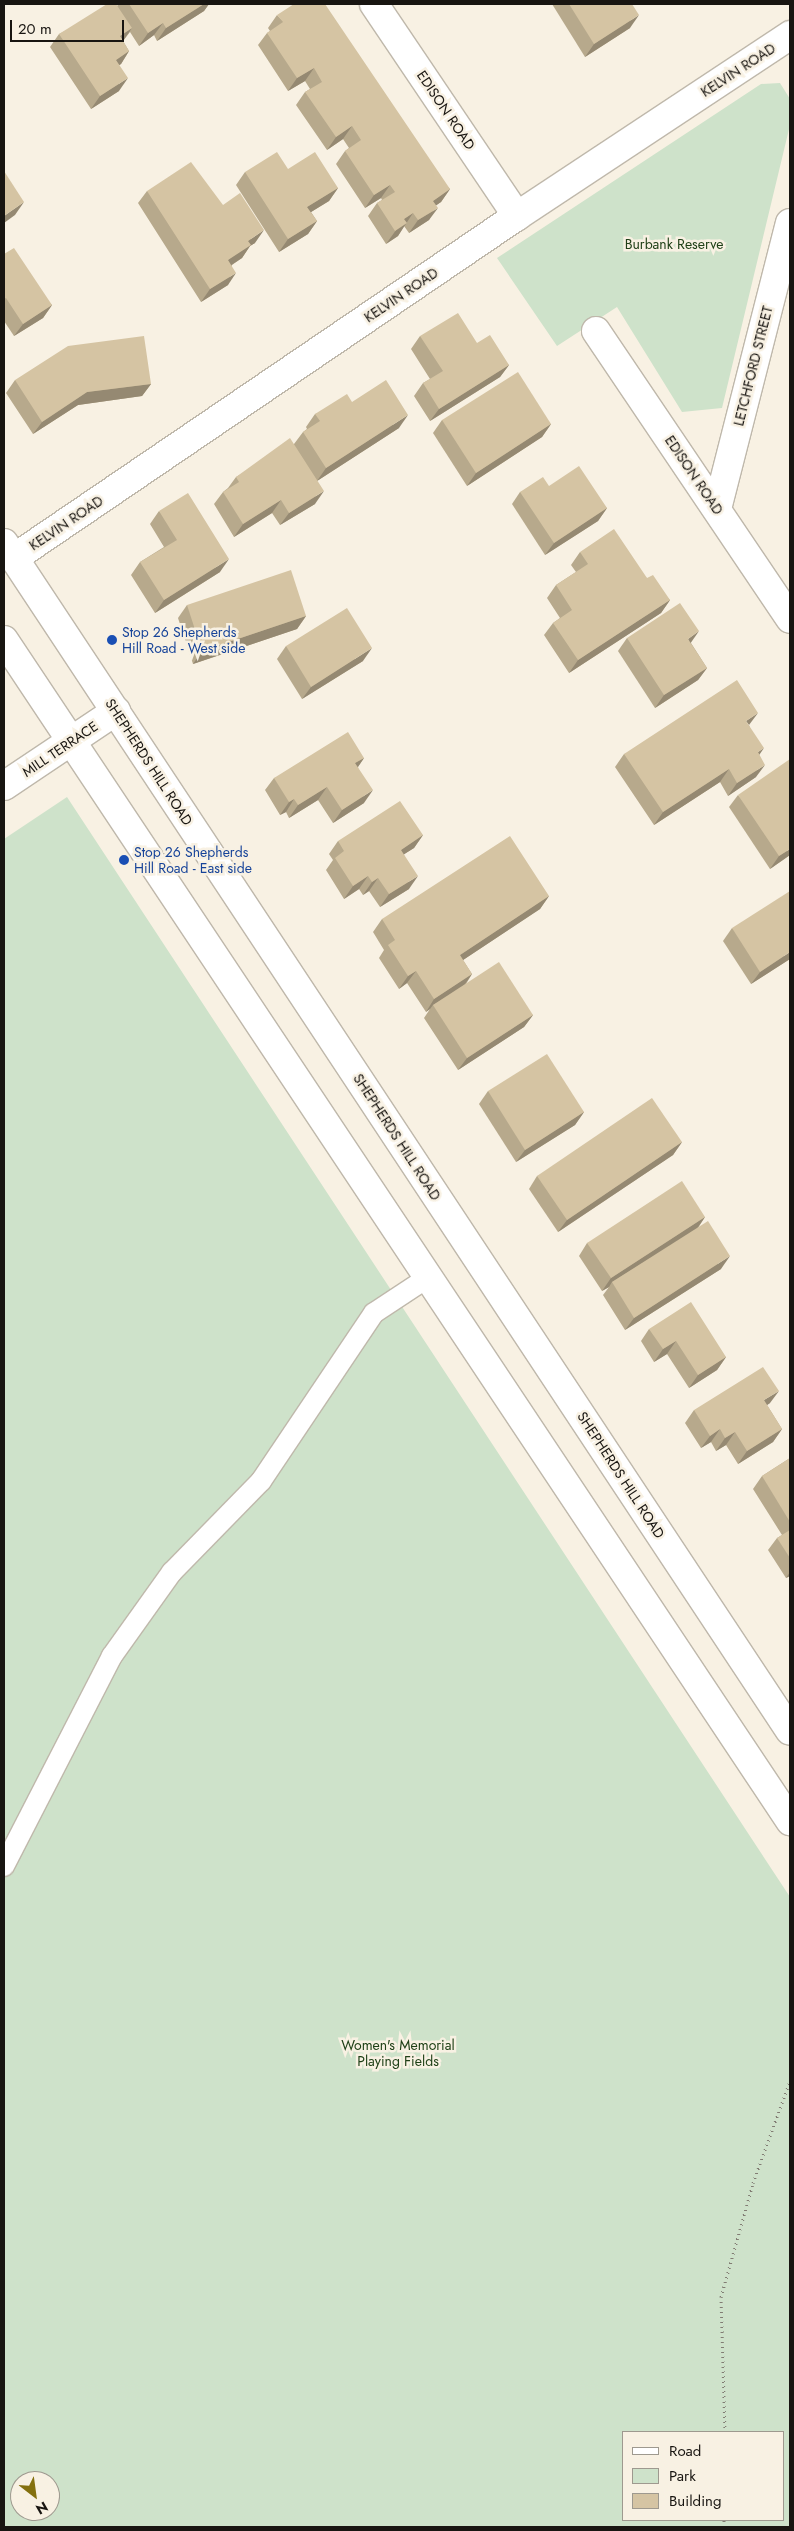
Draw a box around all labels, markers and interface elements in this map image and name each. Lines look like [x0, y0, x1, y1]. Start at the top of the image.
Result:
scale bar [12, 10, 126, 42]
text: 20 m [18, 18, 52, 40]
street label: KELVIN ROAD [698, 40, 778, 100]
street label: EDISON ROAD [413, 67, 479, 153]
park label: Burbank Reserve [625, 236, 723, 252]
street label: KELVIN ROAD [361, 264, 441, 326]
street label: LETCHFORD STREET [730, 304, 776, 428]
street label: EDISON ROAD [661, 432, 727, 518]
street label: KELVIN ROAD [26, 492, 106, 554]
place label: Stop 26 Shepherds Hill Road - West side [122, 624, 245, 656]
marker: Stop 26 Shepherds Hill Road - West side [106, 634, 118, 646]
street label: SHEPHERDS HILL ROAD [102, 696, 196, 828]
street label: MILL TERRACE [19, 718, 101, 780]
place label: Stop 26 Shepherds Hill Road - East side [134, 844, 252, 876]
marker: Stop 26 Shepherds Hill Road - East side [118, 854, 130, 866]
street label: SHEPHERDS HILL ROAD [350, 1071, 444, 1203]
street label: SHEPHERDS HILL ROAD [574, 1409, 668, 1541]
park label: Women's Memorial Playing Fields [341, 2037, 455, 2070]
legend [622, 2431, 784, 2521]
text: Road [669, 2440, 701, 2462]
text: Park [669, 2465, 696, 2487]
north arrow [10, 2471, 60, 2521]
text: Building [669, 2490, 721, 2512]
text: N [32, 2497, 52, 2520]

